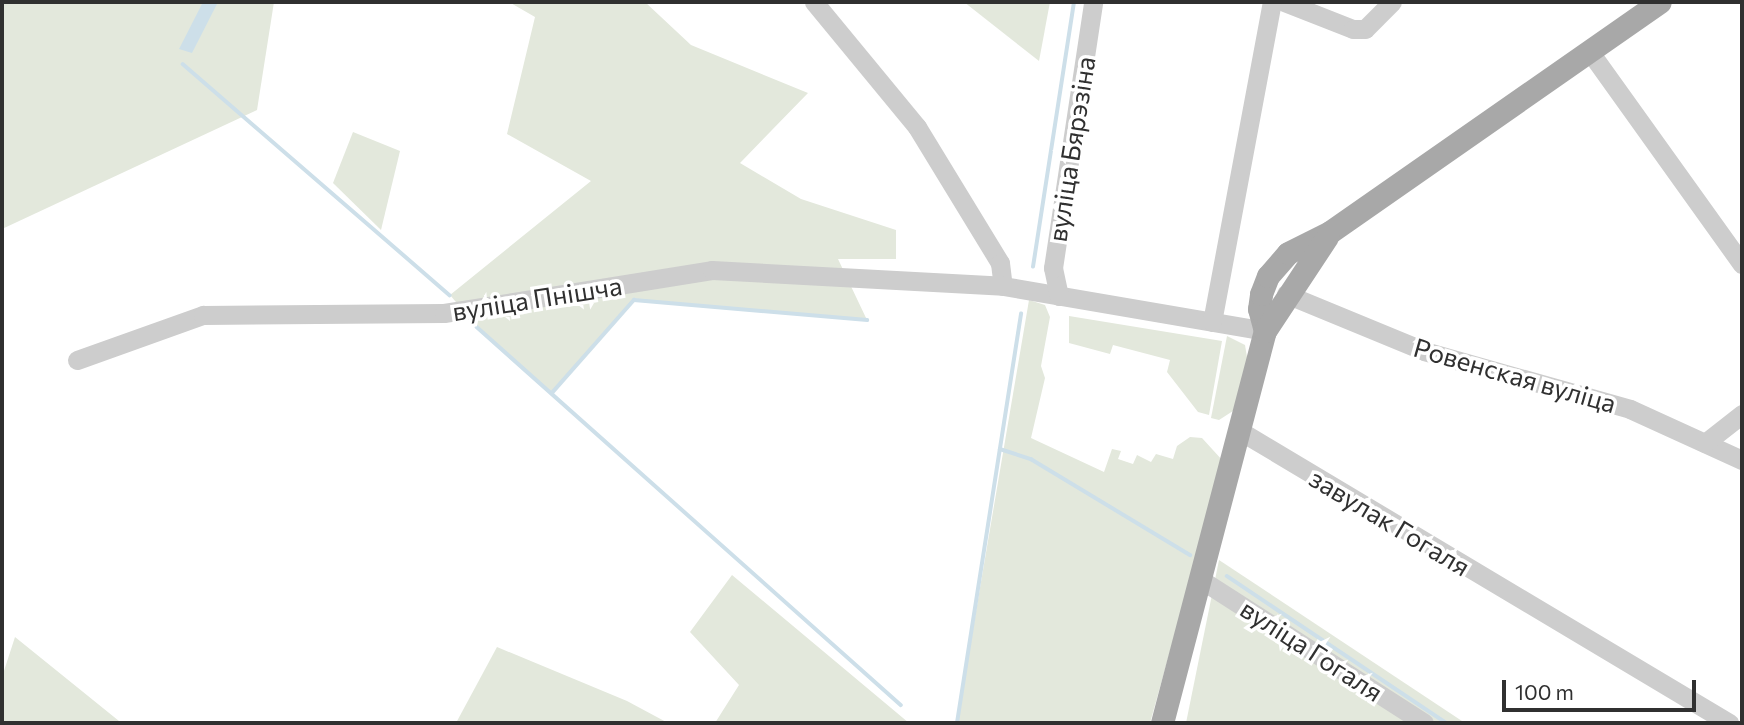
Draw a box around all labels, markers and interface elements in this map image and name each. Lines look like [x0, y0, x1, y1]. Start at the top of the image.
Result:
street label: вуліца Бярэзіна [1041, 54, 1101, 244]
street label: вуліца Пнішча [450, 269, 624, 327]
street label: Ровенская вуліца [1410, 331, 1620, 419]
street label: завулак Гогаля [1304, 462, 1476, 582]
street label: вуліца Гогаля [1235, 592, 1389, 708]
scale bar [1506, 666, 1700, 710]
text: 100 m [1515, 679, 1574, 704]

